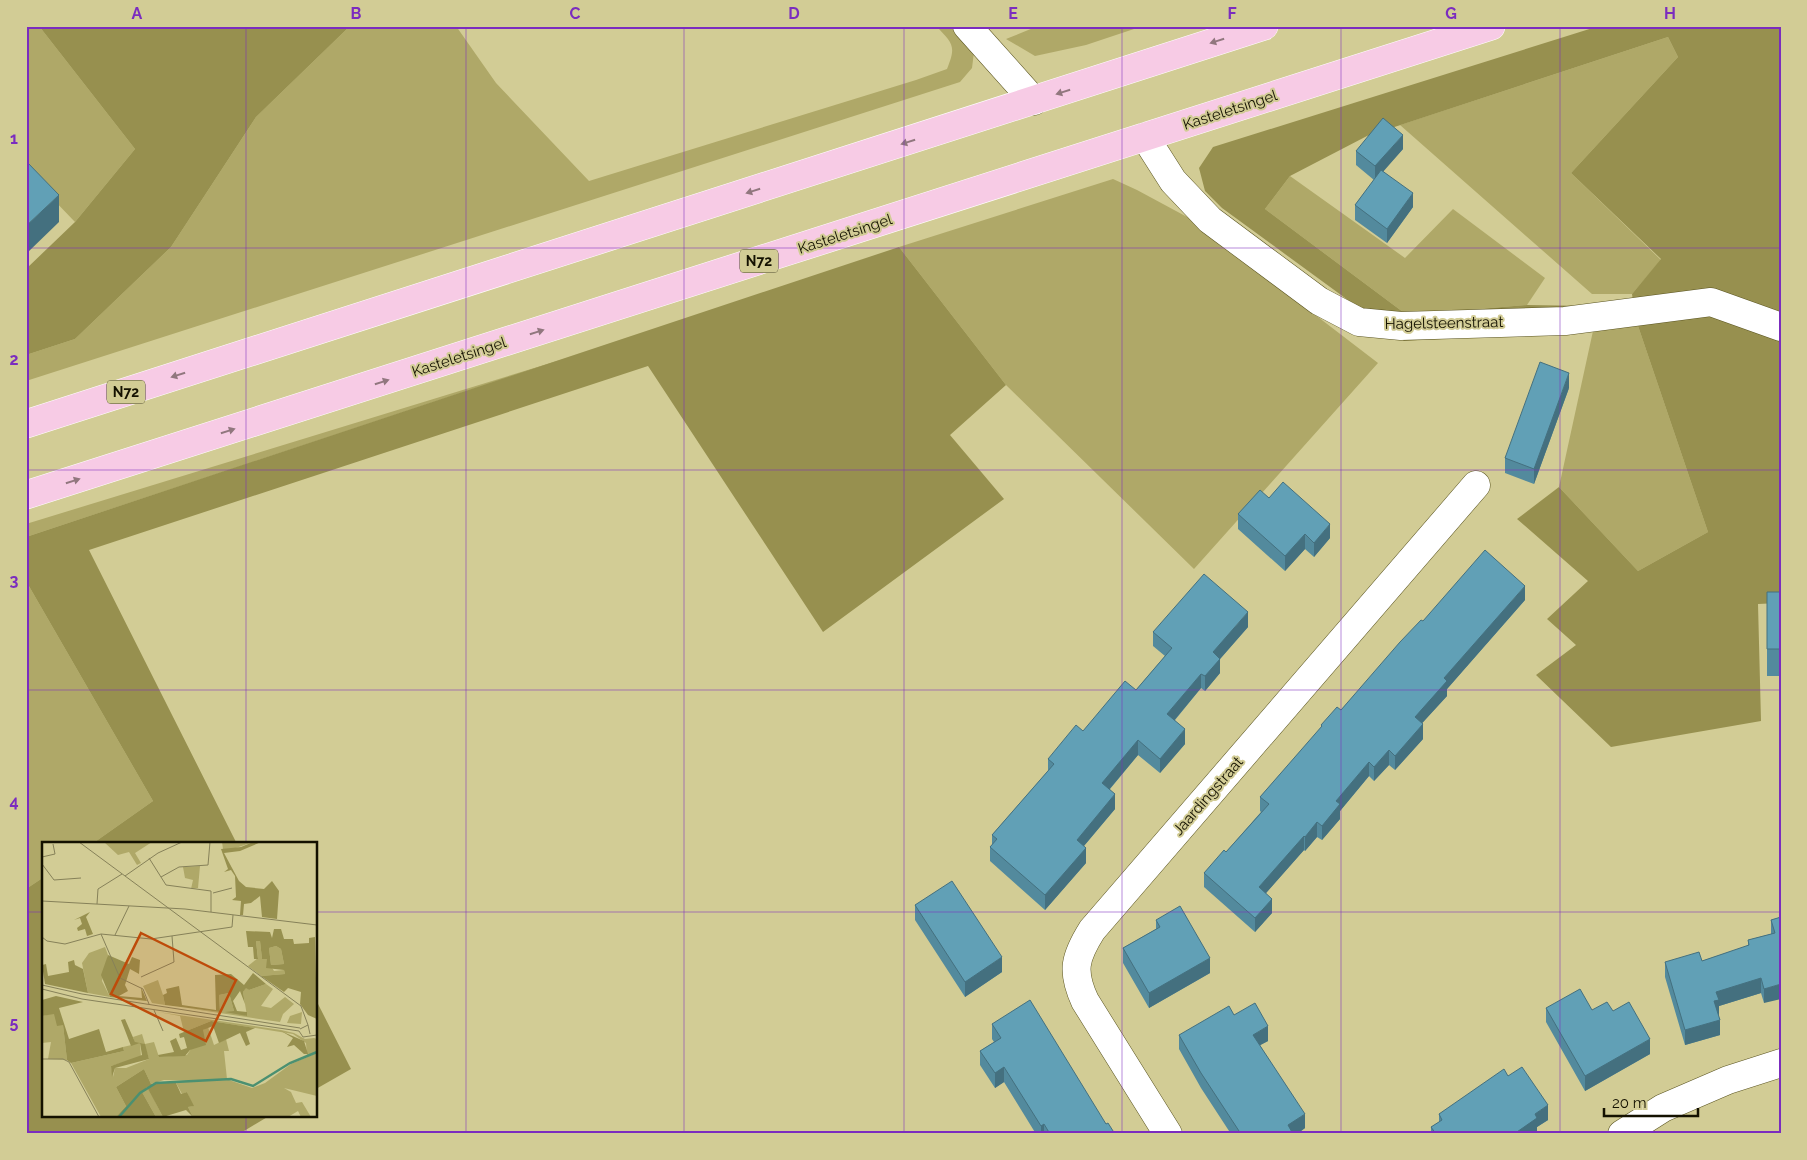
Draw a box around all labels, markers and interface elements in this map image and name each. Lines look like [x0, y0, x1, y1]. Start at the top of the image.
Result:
text: A [132, 4, 143, 23]
text: B [351, 4, 362, 23]
text: C [570, 4, 581, 23]
text: D [788, 4, 800, 23]
text: E [1008, 4, 1018, 23]
text: F [1227, 4, 1237, 23]
text: G [1445, 4, 1457, 23]
text: H [1664, 4, 1676, 23]
one-way arrow [1210, 38, 1225, 46]
street label: Kasteletsingel [1181, 86, 1280, 134]
one-way arrow [1055, 89, 1070, 96]
text: 1 [10, 129, 18, 148]
one-way arrow [900, 138, 915, 146]
one-way arrow [746, 188, 761, 196]
street label: Kasteletsingel [796, 210, 895, 258]
road number: N72 [740, 250, 778, 272]
street label: Hagelsteenstraat [1385, 313, 1503, 333]
one-way arrow [530, 328, 545, 336]
street label: Kasteletsingel [410, 333, 509, 381]
text: 2 [9, 350, 19, 369]
one-way arrow [171, 372, 186, 380]
one-way arrow [375, 378, 390, 385]
road number: N72 [107, 381, 145, 404]
one-way arrow [220, 427, 235, 435]
one-way arrow [65, 476, 80, 484]
text: 3 [10, 571, 19, 590]
street label: Jaardingstraat [1169, 753, 1247, 839]
text: 4 [9, 792, 19, 811]
inset map [42, 842, 318, 1118]
text: 5 [10, 1013, 19, 1032]
scale bar [1604, 1085, 1698, 1117]
text: 20 m [1612, 1094, 1647, 1112]

